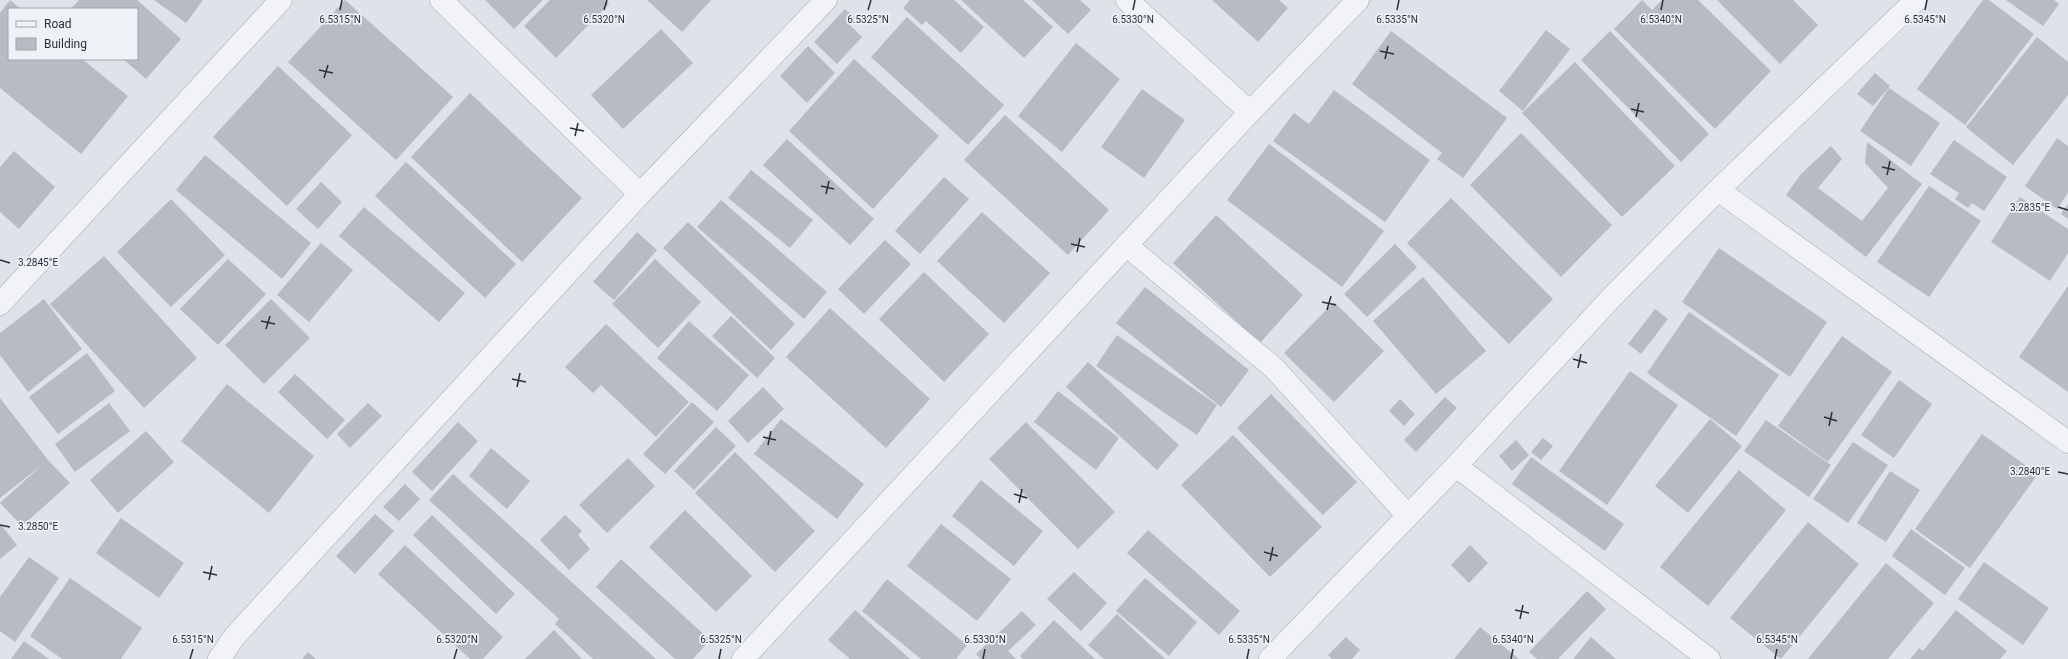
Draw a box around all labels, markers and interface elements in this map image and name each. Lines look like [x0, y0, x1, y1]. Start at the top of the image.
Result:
legend [8, 8, 138, 60]
text: 6.5315°N [319, 14, 361, 25]
text: 6.5320°N [583, 14, 625, 25]
text: 6.5325°N [847, 14, 889, 25]
text: 6.5330°N [1112, 14, 1154, 25]
text: 6.5335°N [1376, 14, 1418, 25]
text: 6.5340°N [1640, 14, 1682, 25]
text: 6.5345°N [1904, 14, 1946, 25]
text: Road [44, 17, 72, 31]
text: Building [44, 37, 87, 51]
text: 3.2835°E [2010, 202, 2050, 213]
text: 3.2845°E [18, 257, 58, 268]
text: 3.2840°E [2010, 466, 2050, 477]
text: 3.2850°E [18, 521, 58, 532]
text: 6.5315°N [172, 634, 214, 645]
text: 6.5320°N [436, 634, 478, 645]
text: 6.5325°N [700, 634, 742, 645]
text: 6.5330°N [964, 634, 1006, 645]
text: 6.5335°N [1228, 634, 1270, 645]
text: 6.5340°N [1492, 634, 1534, 645]
text: 6.5345°N [1756, 634, 1798, 645]

